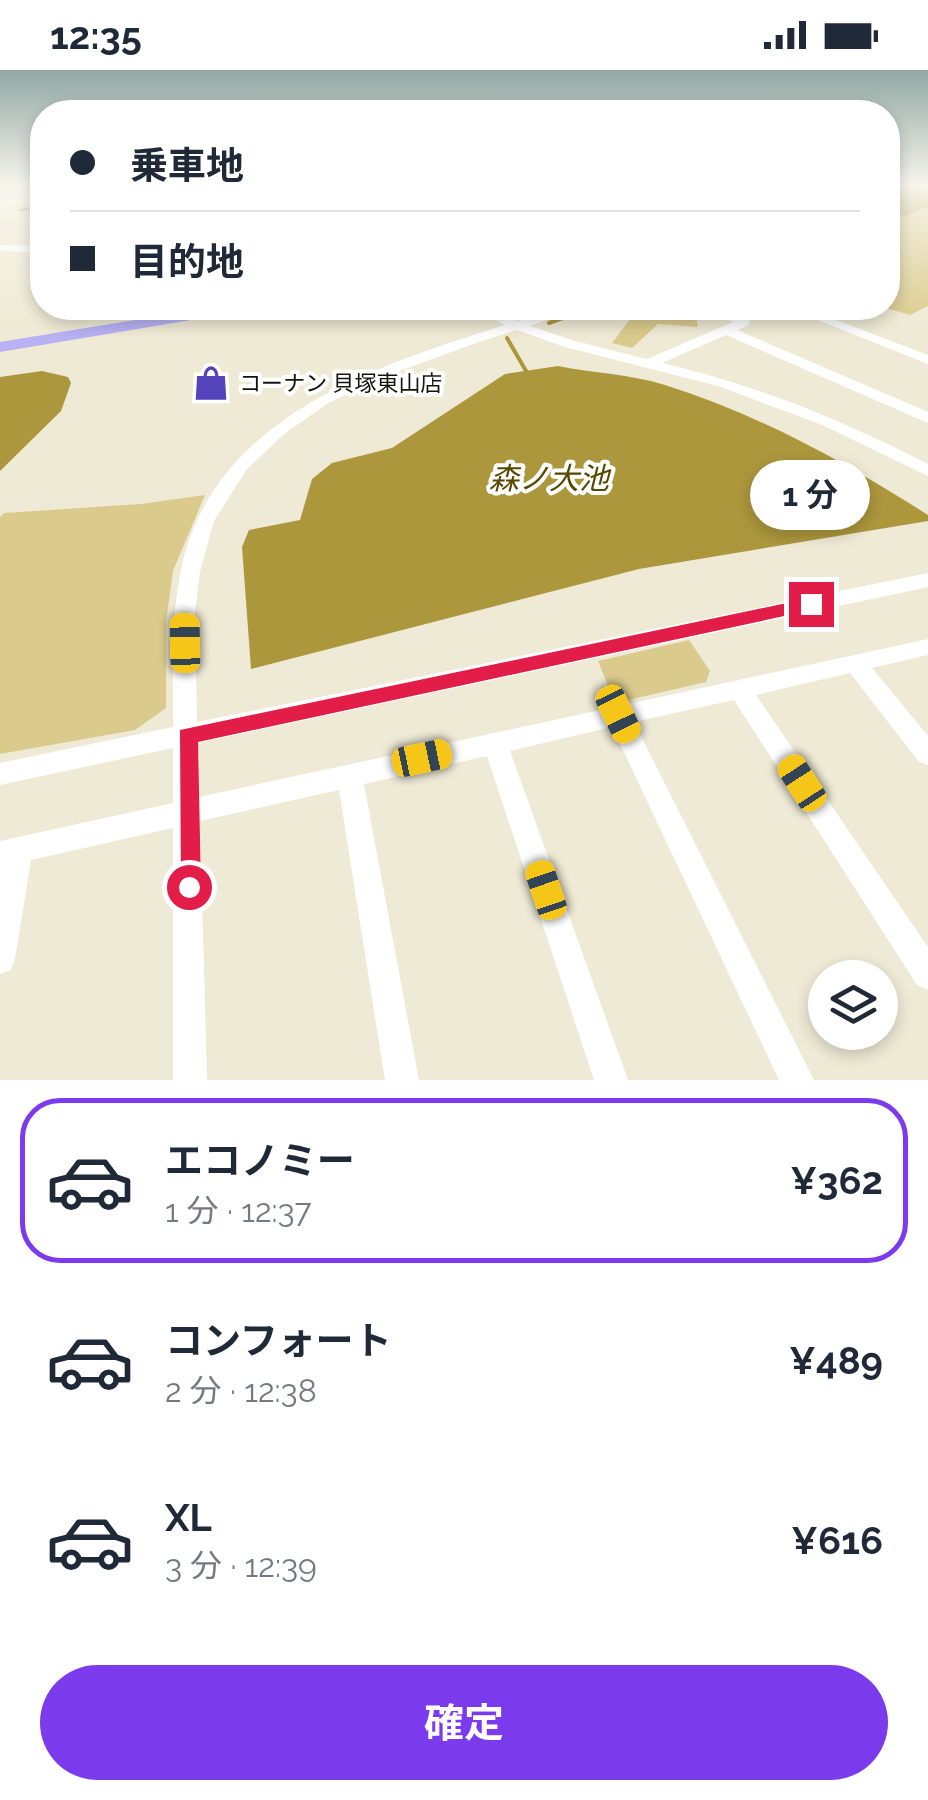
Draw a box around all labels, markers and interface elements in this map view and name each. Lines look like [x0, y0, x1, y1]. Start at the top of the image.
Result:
text: 12:35 [50, 13, 142, 58]
text: 乗車地 [130, 143, 244, 188]
text: 目的地 [130, 239, 244, 284]
shop icon: コーナン 貝塚東山店 [192, 364, 230, 402]
place label: コーナン 貝塚東山店 [239, 370, 443, 396]
callout: 1 分 [751, 459, 871, 529]
water label: 森ノ大池 [489, 461, 612, 496]
text: 1 分 [782, 476, 838, 513]
route end [789, 582, 834, 627]
car [169, 613, 201, 673]
car [591, 680, 645, 748]
car [390, 737, 454, 779]
car [773, 750, 831, 816]
car [522, 857, 570, 923]
route start [167, 865, 212, 910]
map controls [808, 960, 898, 1050]
button: layers [808, 960, 898, 1050]
icon: car [45, 1136, 135, 1226]
text: エコノミー [165, 1138, 355, 1183]
text: ¥362 [790, 1158, 883, 1203]
text: 1 分 · 12:37 [165, 1192, 312, 1229]
icon: car [45, 1316, 135, 1406]
text: コンフォート [165, 1318, 392, 1363]
text: ¥489 [789, 1338, 883, 1383]
text: 2 分 · 12:38 [165, 1372, 317, 1409]
text: XL [165, 1495, 212, 1540]
icon: car [45, 1496, 135, 1586]
text: ¥616 [791, 1518, 883, 1563]
text: 3 分 · 12:39 [165, 1547, 317, 1584]
button: 確定 [40, 1665, 888, 1780]

